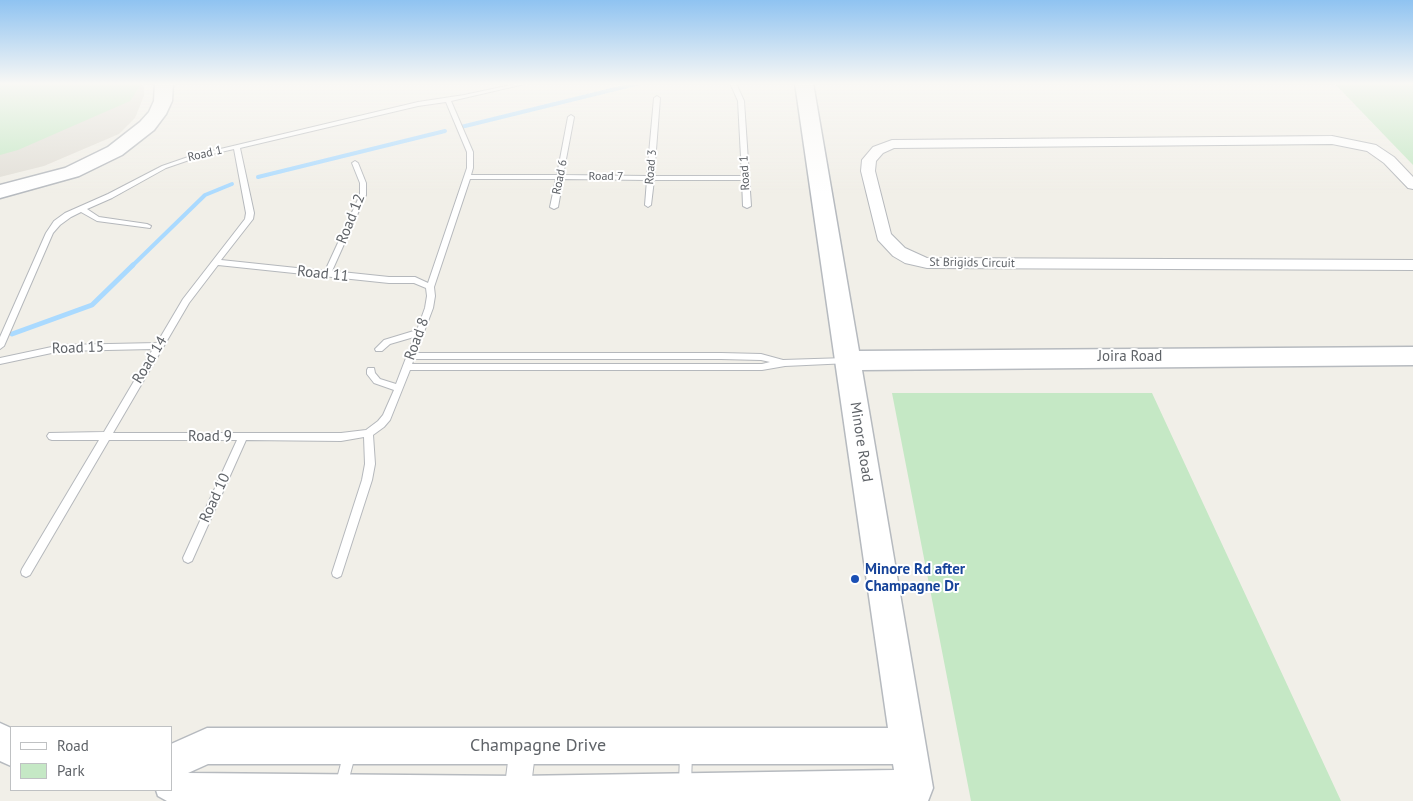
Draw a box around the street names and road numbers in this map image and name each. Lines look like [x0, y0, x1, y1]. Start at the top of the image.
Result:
street label: Road 1 [186, 143, 224, 165]
street label: Road 3 [642, 149, 660, 185]
street label: Road 1 [737, 155, 753, 191]
street label: Road 6 [550, 158, 570, 196]
street label: Road 7 [588, 170, 624, 184]
street label: Road 12 [333, 191, 369, 247]
street label: St Brigids Circuit [929, 255, 1015, 271]
street label: Road 11 [296, 262, 350, 286]
street label: Road 8 [401, 315, 433, 363]
street label: Road 14 [129, 333, 171, 387]
street label: Road 15 [52, 338, 104, 358]
street label: Joira Road [1098, 348, 1162, 366]
street label: Minore Road [846, 401, 876, 483]
street label: Road 9 [188, 428, 232, 446]
street label: Road 10 [196, 471, 234, 525]
street label: Champagne Drive [470, 735, 606, 757]

